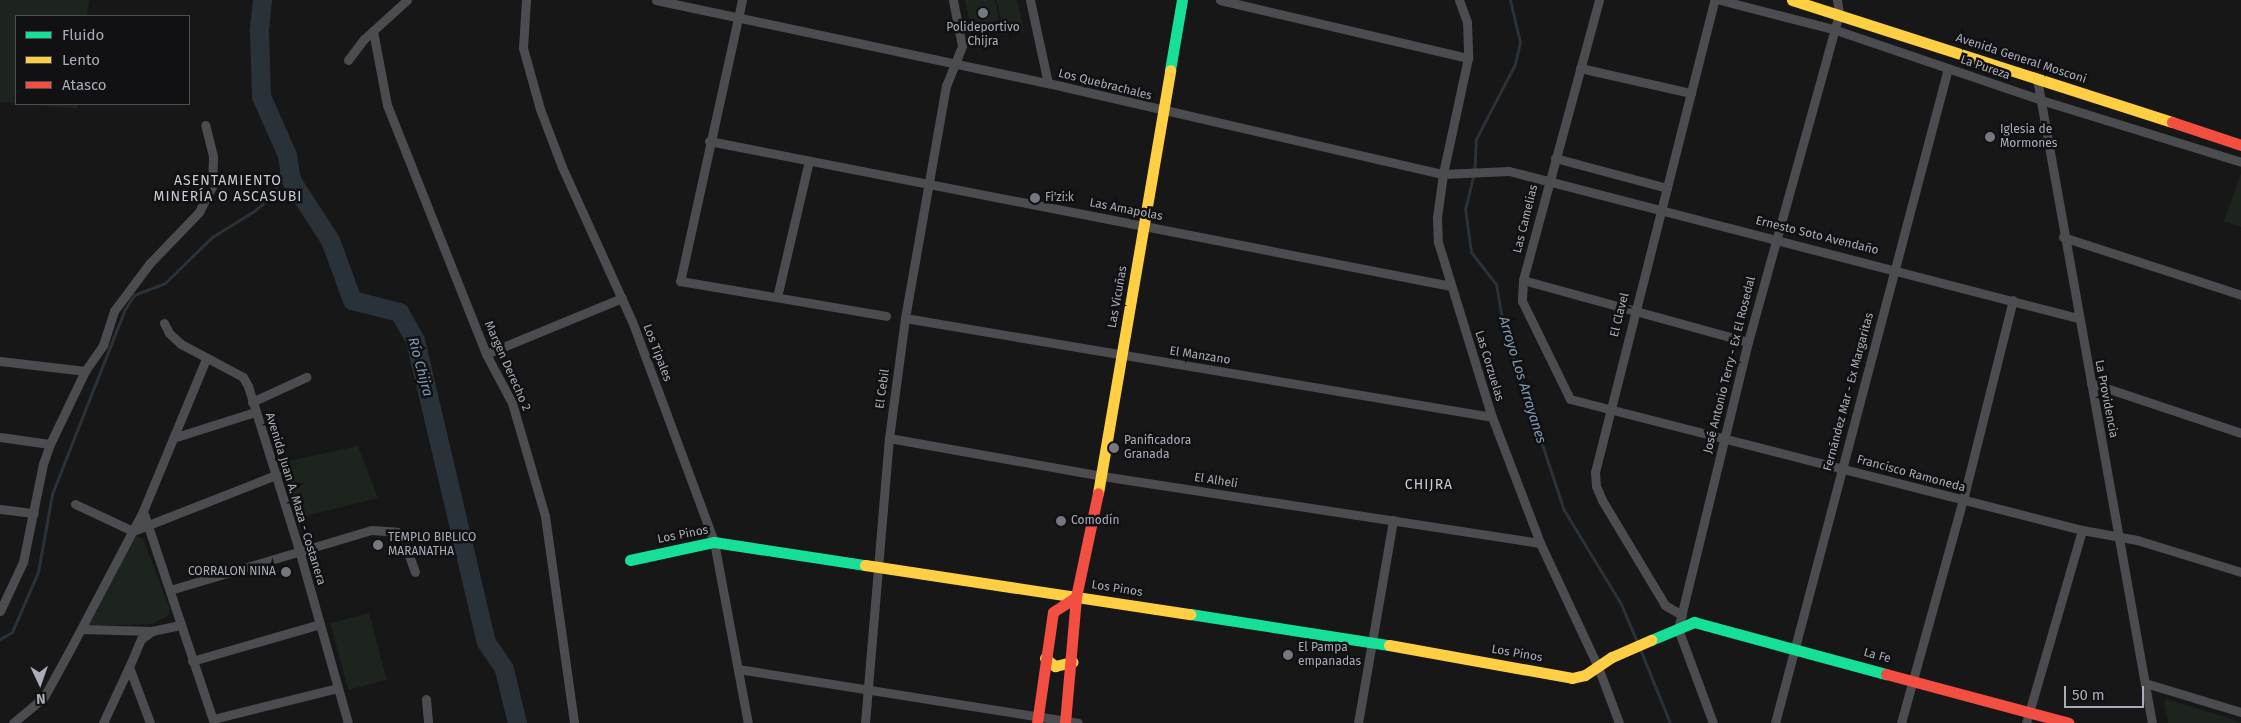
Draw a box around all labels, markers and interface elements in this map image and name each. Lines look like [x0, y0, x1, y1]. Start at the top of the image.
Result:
marker: Polideportivo Chijra [977, 7, 989, 19]
legend [15, 15, 190, 105]
place label: Polideportivo Chijra [946, 21, 1020, 49]
text: Fluido [62, 26, 104, 44]
street label: Avenida General Mosconi [1954, 31, 2088, 87]
text: Lento [62, 51, 100, 69]
street label: La Pureza [1958, 53, 2012, 83]
street label: Los Quebrachales [1057, 66, 1153, 104]
text: Atasco [62, 76, 107, 94]
place label: Iglesia de Mormones [2000, 123, 2057, 151]
marker: Iglesia de Mormones [1984, 131, 1996, 143]
district label: ASENTAMIENTO MINERÍA O ASCASUBI [151, 173, 305, 206]
street label: Las Camelias [1511, 183, 1541, 255]
place label: Fi'zi:k [1045, 191, 1074, 205]
marker: Fi'zi:k [1029, 192, 1041, 204]
street label: Las Amapolas [1088, 196, 1164, 224]
street label: Ernesto Soto Avendaño [1754, 214, 1880, 258]
street label: Las Vicuñas [1105, 265, 1131, 329]
street label: José Antonio Terry - Ex El Rosedal [1701, 275, 1759, 455]
street label: El Clavel [1608, 291, 1632, 339]
street label: Fernández Mar - Ex Margaritas [1821, 311, 1877, 473]
water label: Arroyo Los Arrayanes [1495, 314, 1549, 446]
street label: Margen Derecho 2 [481, 319, 533, 413]
street label: Los Tipales [640, 322, 674, 384]
street label: Las Corzuelas [1471, 329, 1507, 403]
water label: Río Chijra [404, 336, 436, 398]
street label: El Manzano [1168, 344, 1232, 368]
street label: La Providencia [2091, 359, 2121, 439]
street label: El Cebil [873, 368, 893, 410]
street label: Avenida Juan A. Maza - Costanera [262, 411, 328, 587]
place label: Panificadora Granada [1124, 434, 1191, 462]
marker: Panificadora Granada [1108, 442, 1120, 454]
street label: Francisco Ramoneda [1855, 453, 1967, 495]
street label: El Alheli [1193, 470, 1239, 492]
district label: CHIJRA [1404, 477, 1454, 493]
place label: Comodín [1071, 514, 1120, 528]
marker: Comodín [1055, 515, 1067, 527]
street label: Los Pinos [656, 523, 710, 547]
place label: TEMPLO BIBLICO MARANATHA [388, 531, 476, 559]
marker: TEMPLO BIBLICO MARANATHA [372, 539, 384, 551]
place label: CORRALON NINA [188, 565, 276, 579]
marker: CORRALON NINA [280, 566, 292, 578]
street label: Los Pinos [1090, 578, 1144, 600]
place label: El Pampa empanadas [1298, 641, 1361, 669]
street label: Los Pinos [1490, 642, 1544, 666]
street label: La Fe [1862, 645, 1892, 667]
marker: El Pampa empanadas [1282, 649, 1294, 661]
north arrow [15, 658, 65, 708]
scale bar [2066, 676, 2146, 708]
text: 50 m [2072, 686, 2105, 704]
text: N [36, 690, 46, 707]

